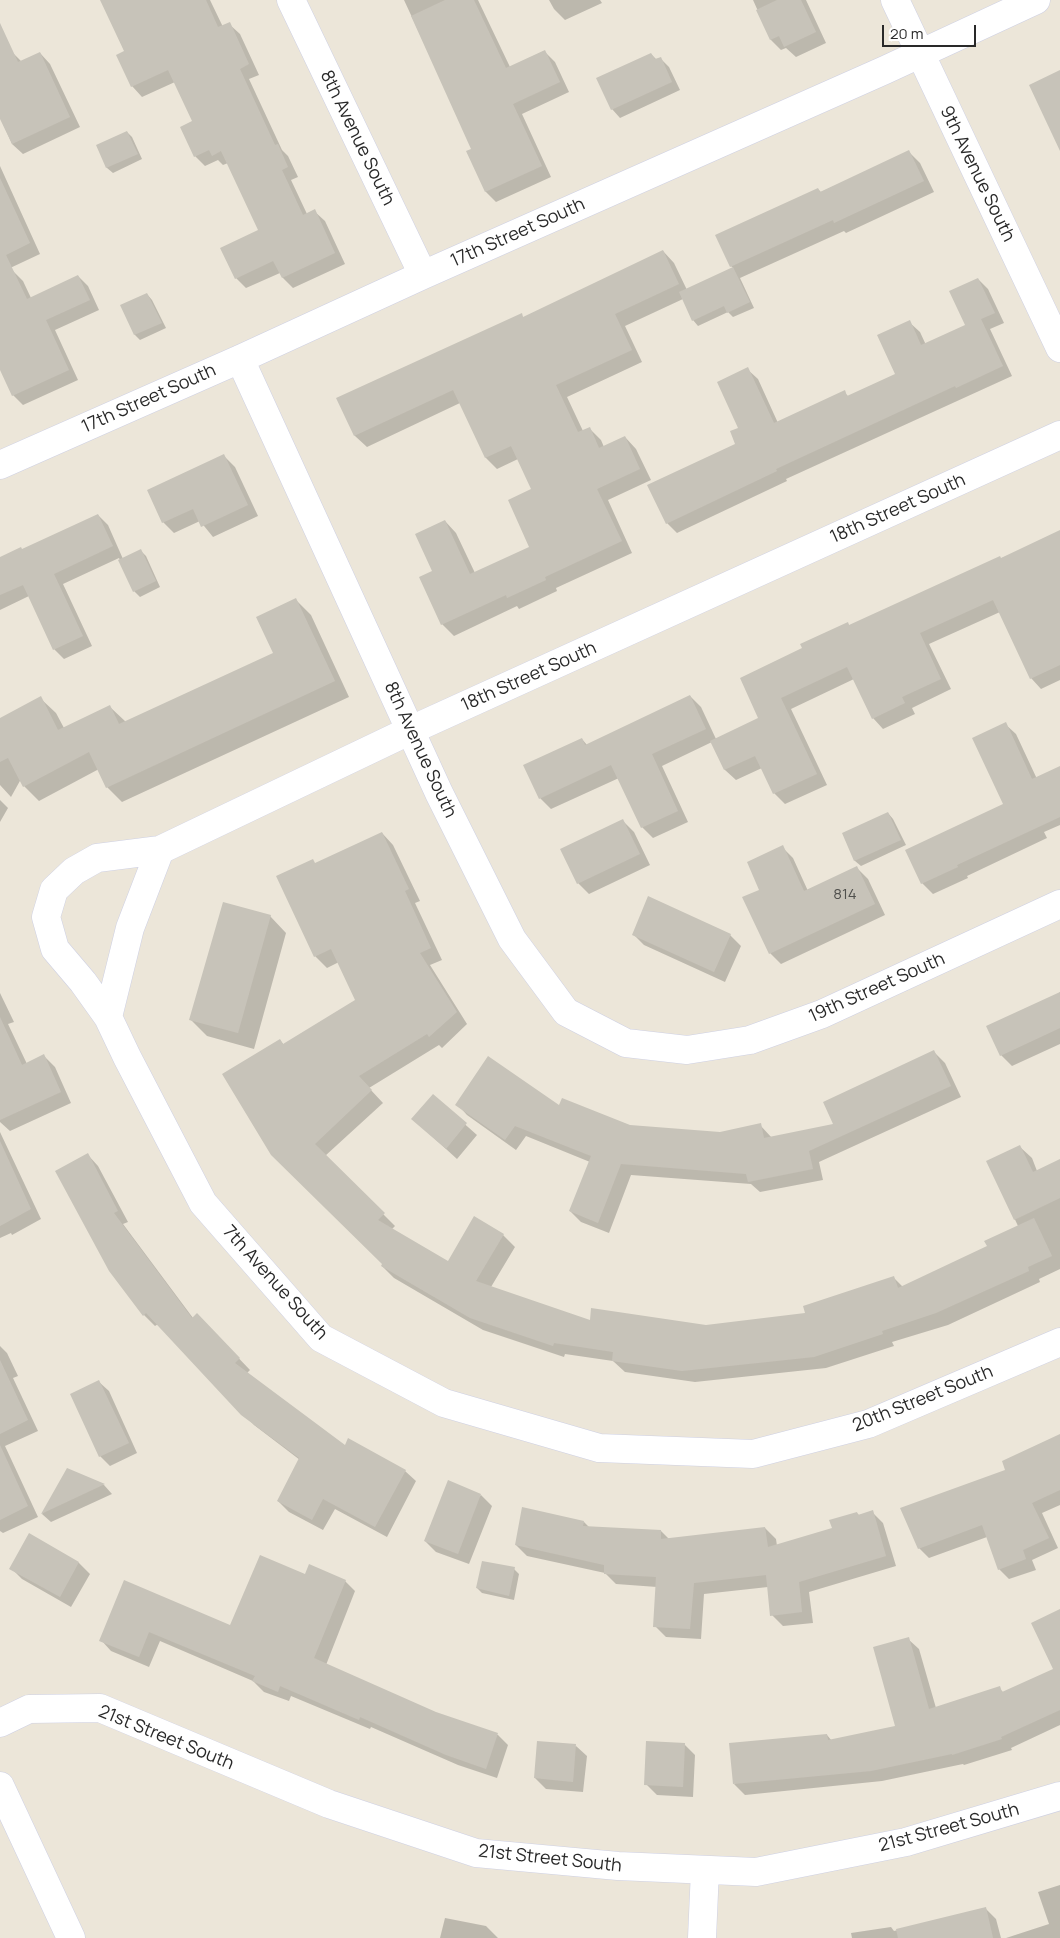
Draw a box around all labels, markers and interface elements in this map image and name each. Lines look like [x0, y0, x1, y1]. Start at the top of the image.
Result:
scale bar [885, 15, 979, 47]
text: 20 m [890, 23, 923, 44]
street label: 8th Avenue South [315, 67, 399, 209]
street label: 9th Avenue South [935, 103, 1019, 245]
street label: 17th Street South [448, 194, 588, 272]
street label: 17th Street South [79, 360, 219, 438]
street label: 18th Street South [827, 469, 969, 549]
street label: 18th Street South [458, 637, 600, 717]
street label: 8th Avenue South [379, 679, 461, 821]
house number: 814 [833, 886, 857, 904]
street label: 19th Street South [806, 948, 948, 1028]
street label: 7th Avenue South [218, 1221, 332, 1345]
street label: 20th Street South [850, 1361, 996, 1437]
street label: 21st Street South [95, 1701, 237, 1775]
street label: 21st Street South [876, 1799, 1022, 1857]
street label: 21st Street South [477, 1841, 623, 1877]

